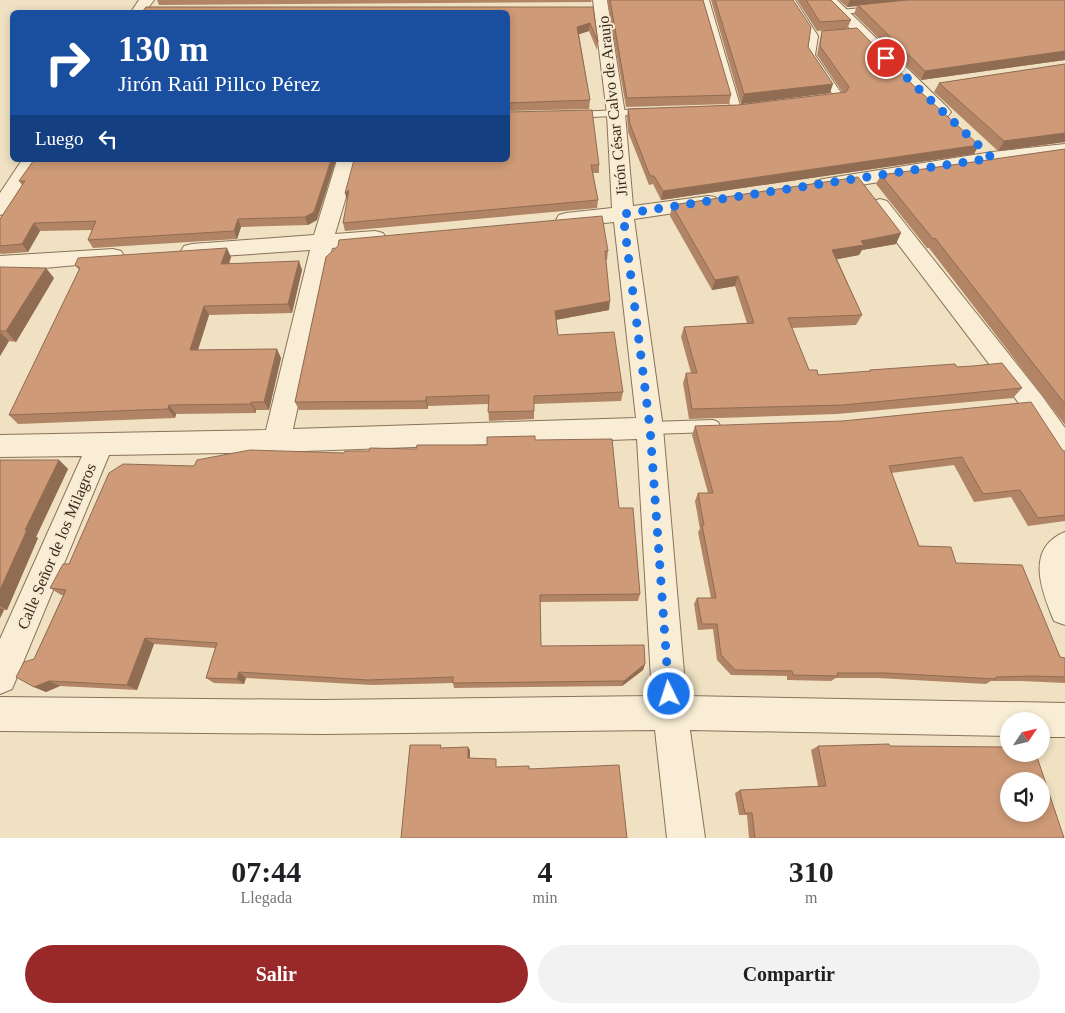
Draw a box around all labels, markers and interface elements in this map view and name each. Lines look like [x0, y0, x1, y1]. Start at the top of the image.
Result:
street label: Jirón César Calvo de Araujo [595, 15, 631, 197]
icon: right [35, 30, 100, 95]
text: 130 m [118, 30, 208, 69]
pin [865, 37, 907, 79]
icon: arrive [872, 44, 900, 72]
text: Jirón Raúl Pillco Pérez [118, 71, 320, 96]
icon: left [94, 125, 122, 153]
text: Luego [35, 128, 84, 149]
street label: Calle Señor de los Milagros [14, 461, 100, 632]
position arrow [642, 667, 694, 719]
north arrow [1000, 712, 1050, 762]
map controls [1000, 712, 1050, 822]
button: sound [1000, 772, 1050, 822]
text: 07:44 [231, 855, 301, 888]
text: 4 [537, 855, 552, 888]
text: 310 [789, 855, 834, 888]
text: Llegada [241, 889, 292, 906]
text: min [533, 889, 557, 906]
text: m [805, 889, 817, 906]
button: Salir [25, 945, 528, 1003]
button: Compartir [538, 945, 1040, 1003]

